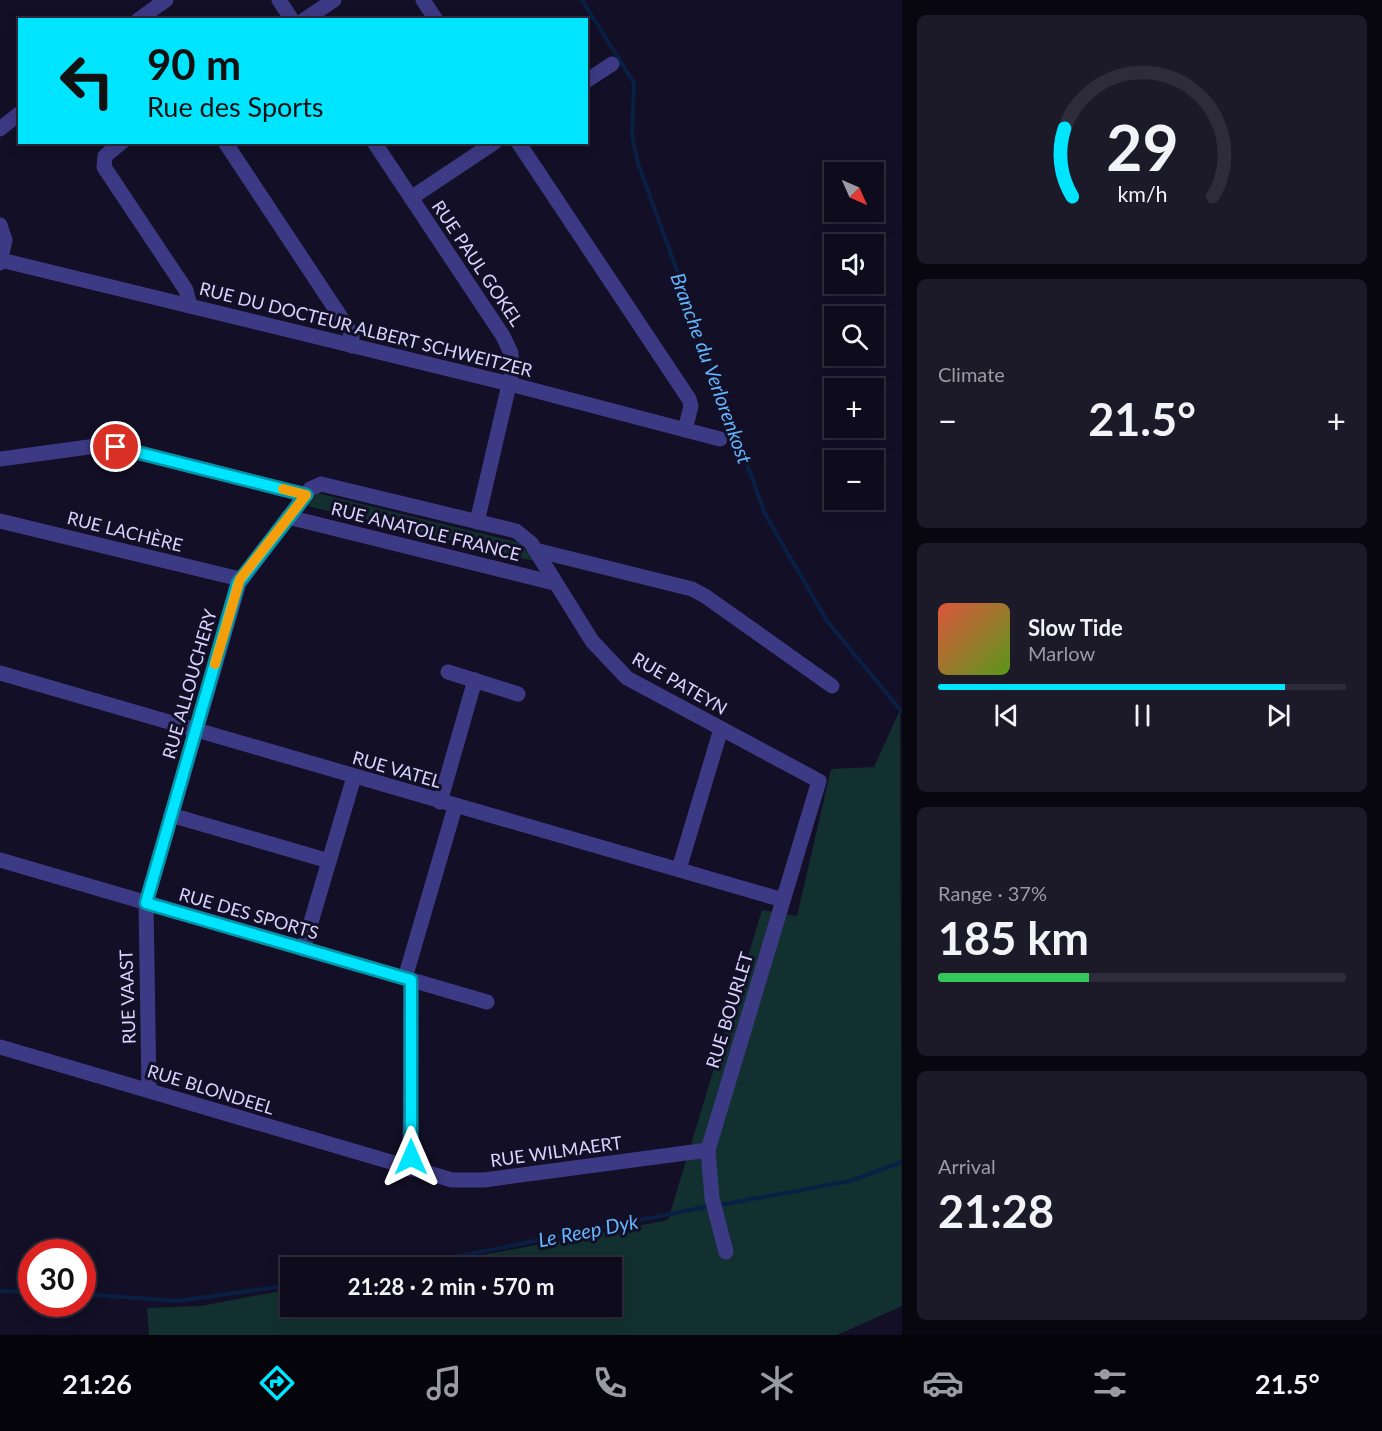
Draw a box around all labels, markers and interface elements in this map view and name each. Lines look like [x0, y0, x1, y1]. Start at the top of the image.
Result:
text: 90 m [147, 39, 241, 89]
icon: left [48, 42, 126, 120]
text: Rue des Sports [147, 90, 324, 123]
text: 29 [1106, 109, 1178, 184]
north arrow [824, 162, 884, 222]
map controls [824, 162, 884, 510]
text: km/h [1117, 181, 1167, 207]
street label: RUE PAUL GOKEL [428, 196, 528, 330]
button: sound [824, 234, 884, 294]
water label: Branche du Verlorenkost [666, 269, 758, 467]
street label: RUE DU DOCTEUR ALBERT SCHWEITZER [197, 277, 535, 381]
button: search [824, 306, 884, 366]
text: Climate [938, 362, 1005, 386]
button: + [824, 378, 884, 438]
text: 21.5° [1088, 392, 1196, 446]
text: − [938, 400, 957, 440]
text: + [1327, 400, 1346, 440]
pin [90, 421, 141, 472]
icon: arrive [99, 430, 132, 463]
button: − [824, 450, 884, 510]
street label: RUE ANATOLE FRANCE [329, 497, 523, 565]
street label: RUE LACHÈRE [65, 506, 185, 556]
street label: RUE ALLOUCHERY [157, 606, 221, 761]
text: Slow Tide [1028, 614, 1123, 641]
text: Marlow [1028, 641, 1095, 665]
street label: RUE PATEYN [628, 647, 732, 719]
icon: previous [990, 699, 1023, 732]
icon: pause [1126, 699, 1159, 732]
icon: next [1262, 699, 1295, 732]
street label: RUE VATEL [350, 746, 444, 792]
text: Range · 37% [938, 881, 1047, 905]
street label: RUE DES SPORTS [177, 883, 321, 943]
text: 185 km [938, 911, 1089, 965]
street label: RUE VAAST [114, 949, 140, 1045]
street label: RUE BOURLET [701, 949, 757, 1071]
street label: RUE BLONDEEL [145, 1059, 277, 1119]
position arrow [379, 1125, 443, 1189]
street label: RUE WILMAERT [489, 1131, 624, 1171]
text: Arrival [938, 1154, 996, 1178]
text: 21:28 [938, 1184, 1054, 1238]
water label: Le Reep Dyk [536, 1208, 641, 1251]
speed limit sign: 30 [18, 1239, 96, 1317]
text: 21:28 · 2 min · 570 m [348, 1273, 554, 1300]
icon: directions [256, 1362, 298, 1404]
icon: music [423, 1362, 465, 1404]
icon: phone [589, 1362, 631, 1404]
icon: climate [756, 1362, 798, 1404]
icon: car [922, 1362, 964, 1404]
icon: filters [1089, 1362, 1131, 1404]
text: 21:26 [62, 1367, 132, 1400]
text: 21.5° [1255, 1367, 1320, 1400]

